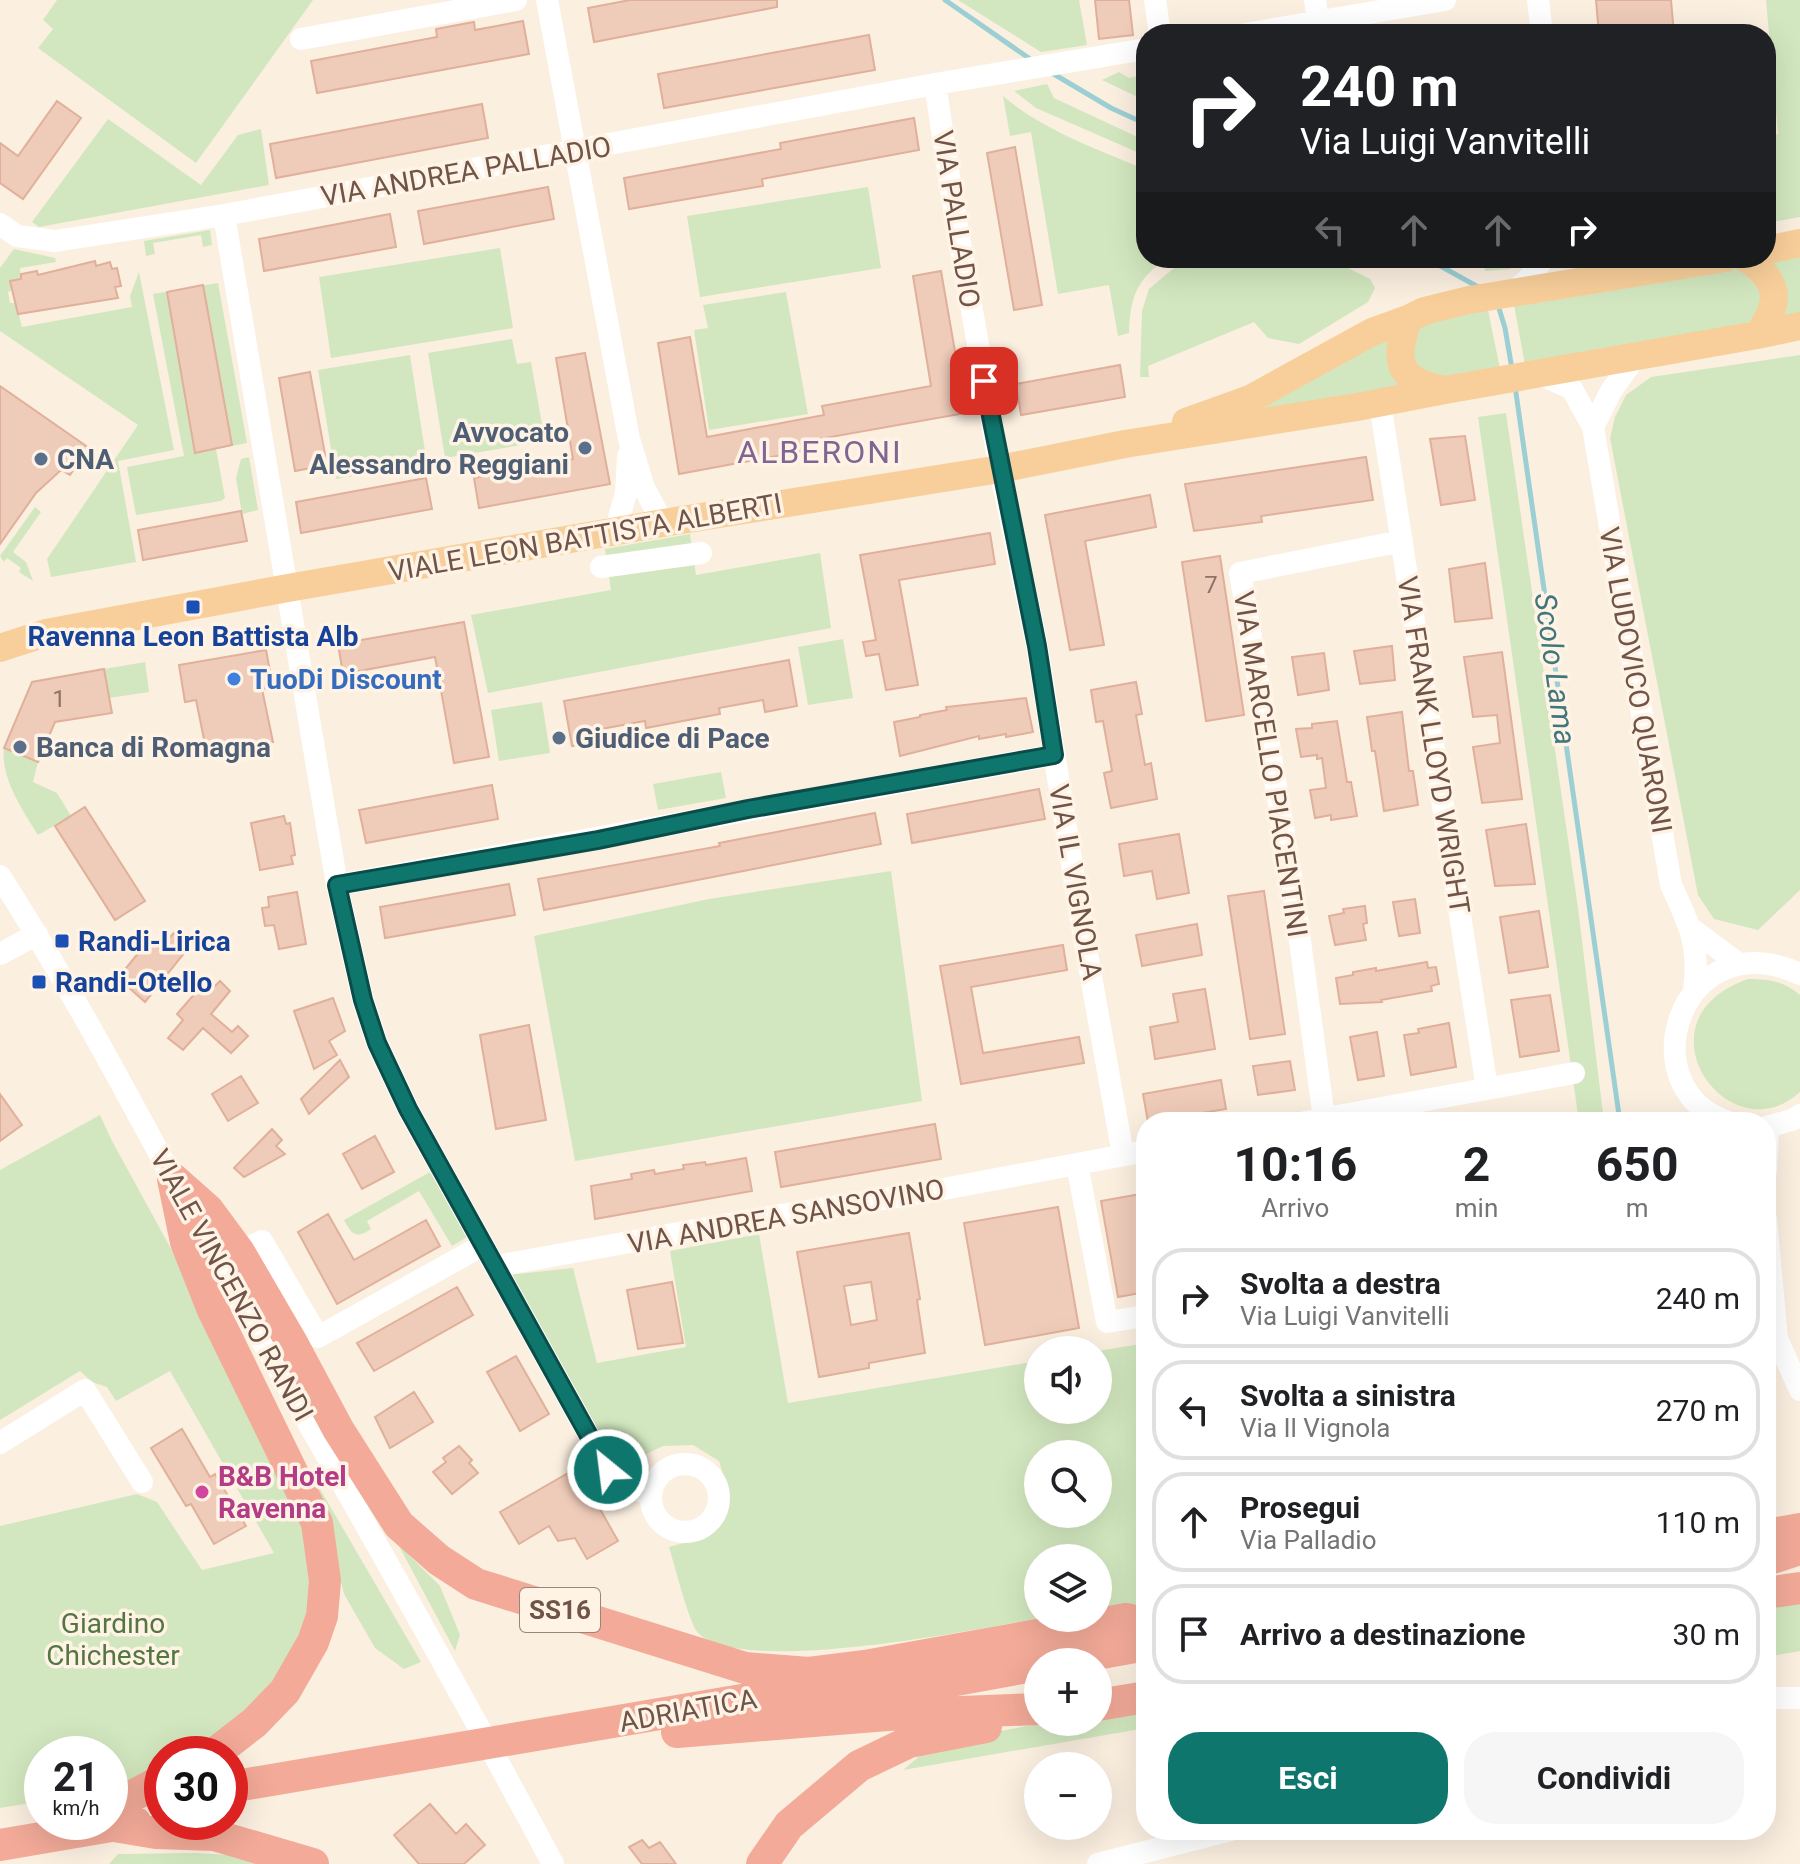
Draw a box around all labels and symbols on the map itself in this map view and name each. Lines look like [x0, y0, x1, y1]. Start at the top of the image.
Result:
street label: VIA PALLADIO [926, 128, 987, 310]
street label: VIA ANDREA PALLADIO [319, 130, 614, 213]
pin [950, 347, 1018, 415]
place label: Avvocato Alessandro Reggiani [309, 416, 569, 481]
district label: ALBERONI [737, 433, 903, 471]
marker: Avvocato Alessandro Reggiani [576, 439, 594, 457]
place label: CNA [57, 443, 114, 476]
marker: CNA [32, 450, 50, 468]
street label: VIALE LEON BATTISTA ALBERTI [386, 487, 784, 588]
street label: VIA LUDOVICO QUARONI [1592, 525, 1679, 836]
house number: 7 [1204, 571, 1218, 599]
street label: VIA FRANK LLOYD WRIGHT [1390, 574, 1477, 917]
street label: VIA MARCELLO PIACENTINI [1227, 589, 1314, 940]
water label: Scolo Lama [1528, 591, 1583, 747]
marker: Ravenna Leon Battista Alb [184, 598, 202, 616]
place label: Ravenna Leon Battista Alb [28, 620, 358, 653]
place label: TuoDi Discount [250, 663, 442, 696]
marker: TuoDi Discount [225, 670, 243, 688]
house number: 1 [52, 685, 66, 713]
place label: Giudice di Pace [575, 722, 770, 755]
marker: Giudice di Pace [550, 729, 568, 747]
place label: Banca di Romagna [36, 731, 271, 764]
marker: Banca di Romagna [11, 738, 29, 756]
street label: VIA IL VIGNOLA [1042, 782, 1109, 982]
place label: Randi-Lirica [78, 925, 231, 958]
marker: Randi-Lirica [53, 932, 71, 950]
place label: Randi-Otello [55, 966, 212, 999]
marker: Randi-Otello [30, 973, 48, 991]
street label: VIALE VINCENZO RANDI [143, 1144, 320, 1427]
street label: VIA ANDREA SANSOVINO [625, 1172, 947, 1261]
position arrow [566, 1428, 650, 1512]
place label: B&B Hotel Ravenna [218, 1460, 347, 1525]
marker: B&B Hotel Ravenna [193, 1483, 211, 1501]
road number: SS16 [520, 1588, 600, 1632]
park label: Giardino Chichester [46, 1607, 180, 1672]
street label: ADRIATICA [617, 1682, 759, 1739]
speed limit sign: 30 [144, 1736, 248, 1840]

